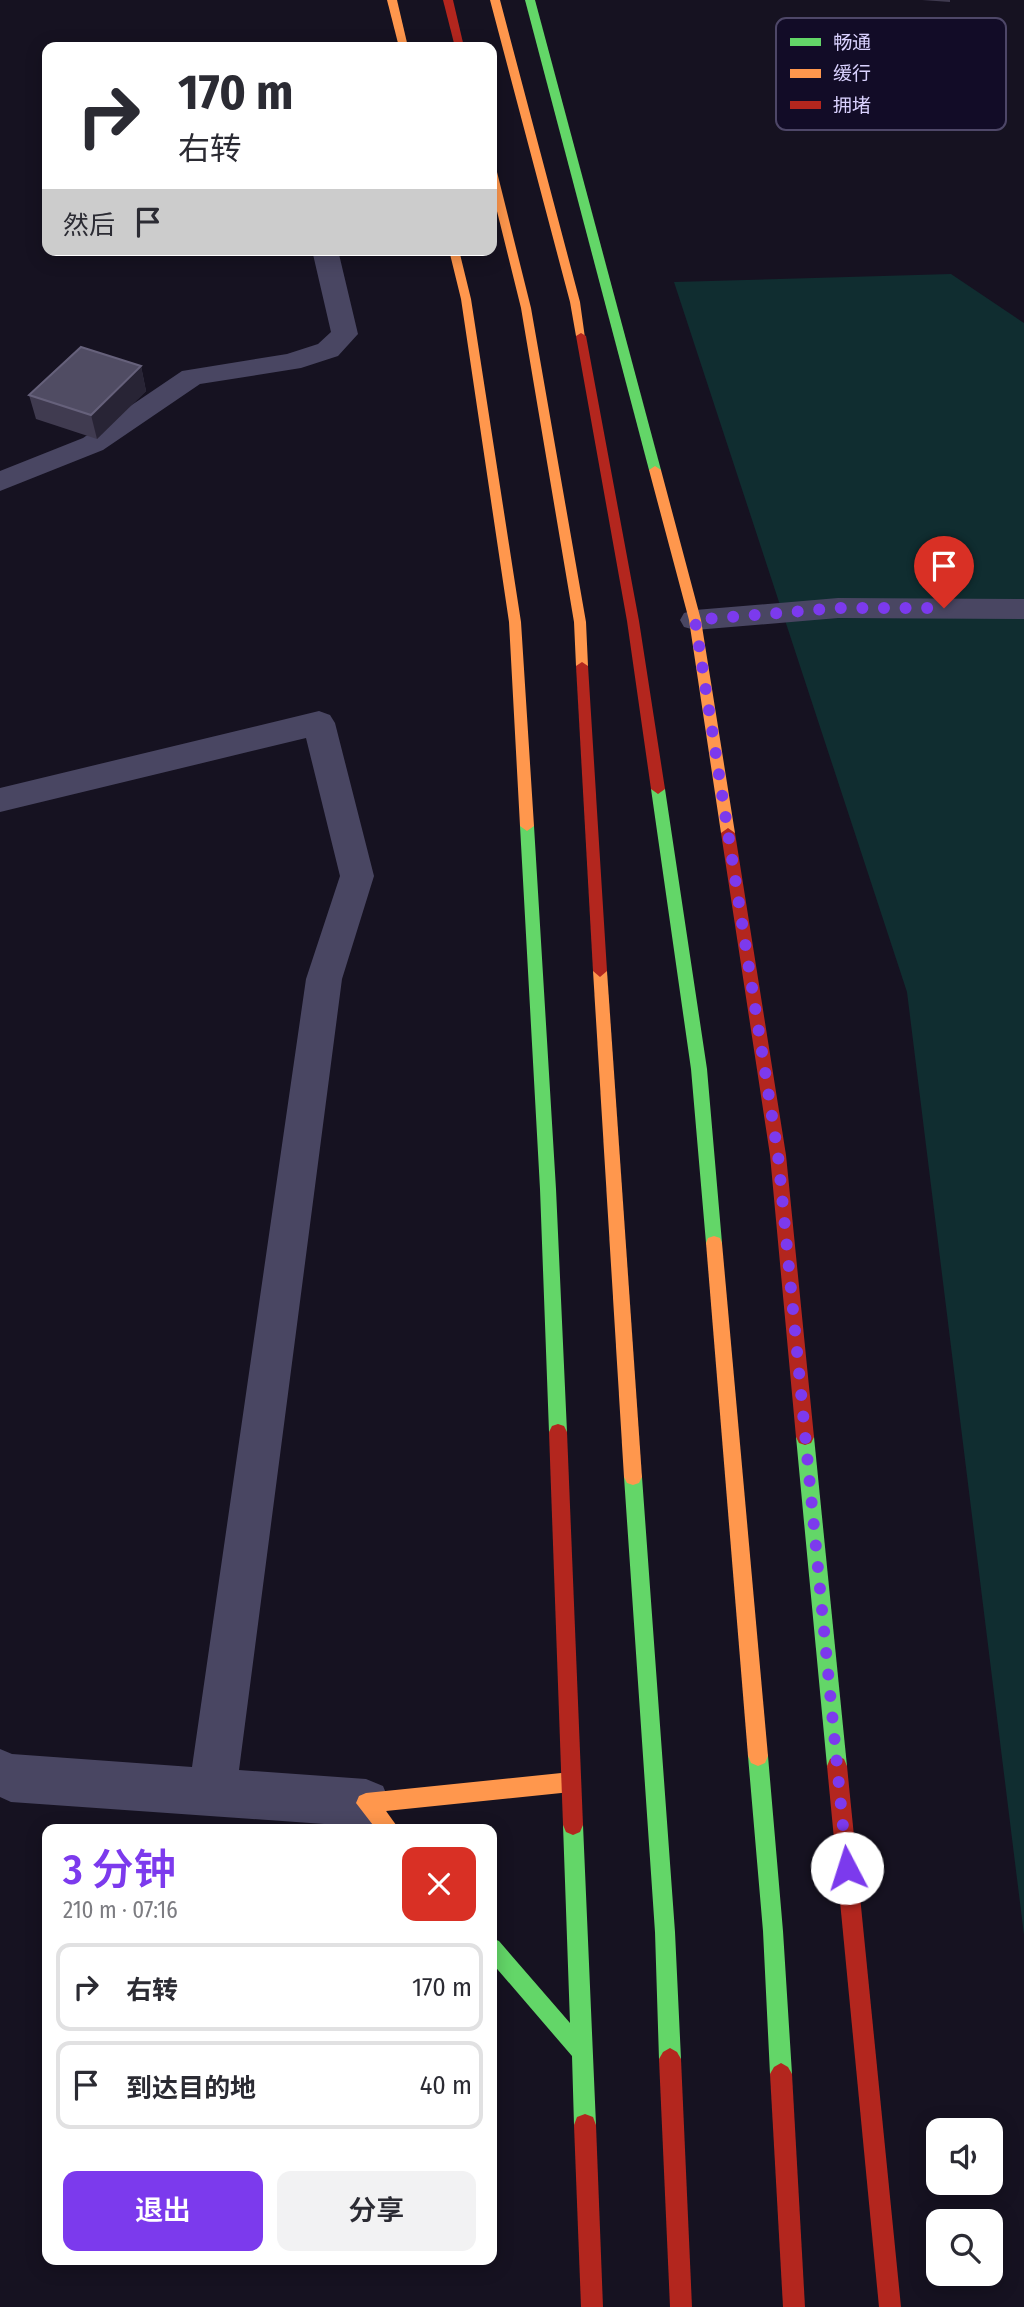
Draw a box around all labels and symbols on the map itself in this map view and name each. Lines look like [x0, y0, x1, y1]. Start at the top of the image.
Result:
legend [776, 18, 1006, 130]
text: 畅通 [833, 31, 871, 54]
text: 缓行 [833, 62, 871, 85]
text: 拥堵 [833, 94, 871, 117]
pin [914, 536, 974, 608]
position arrow [810, 1831, 884, 1905]

